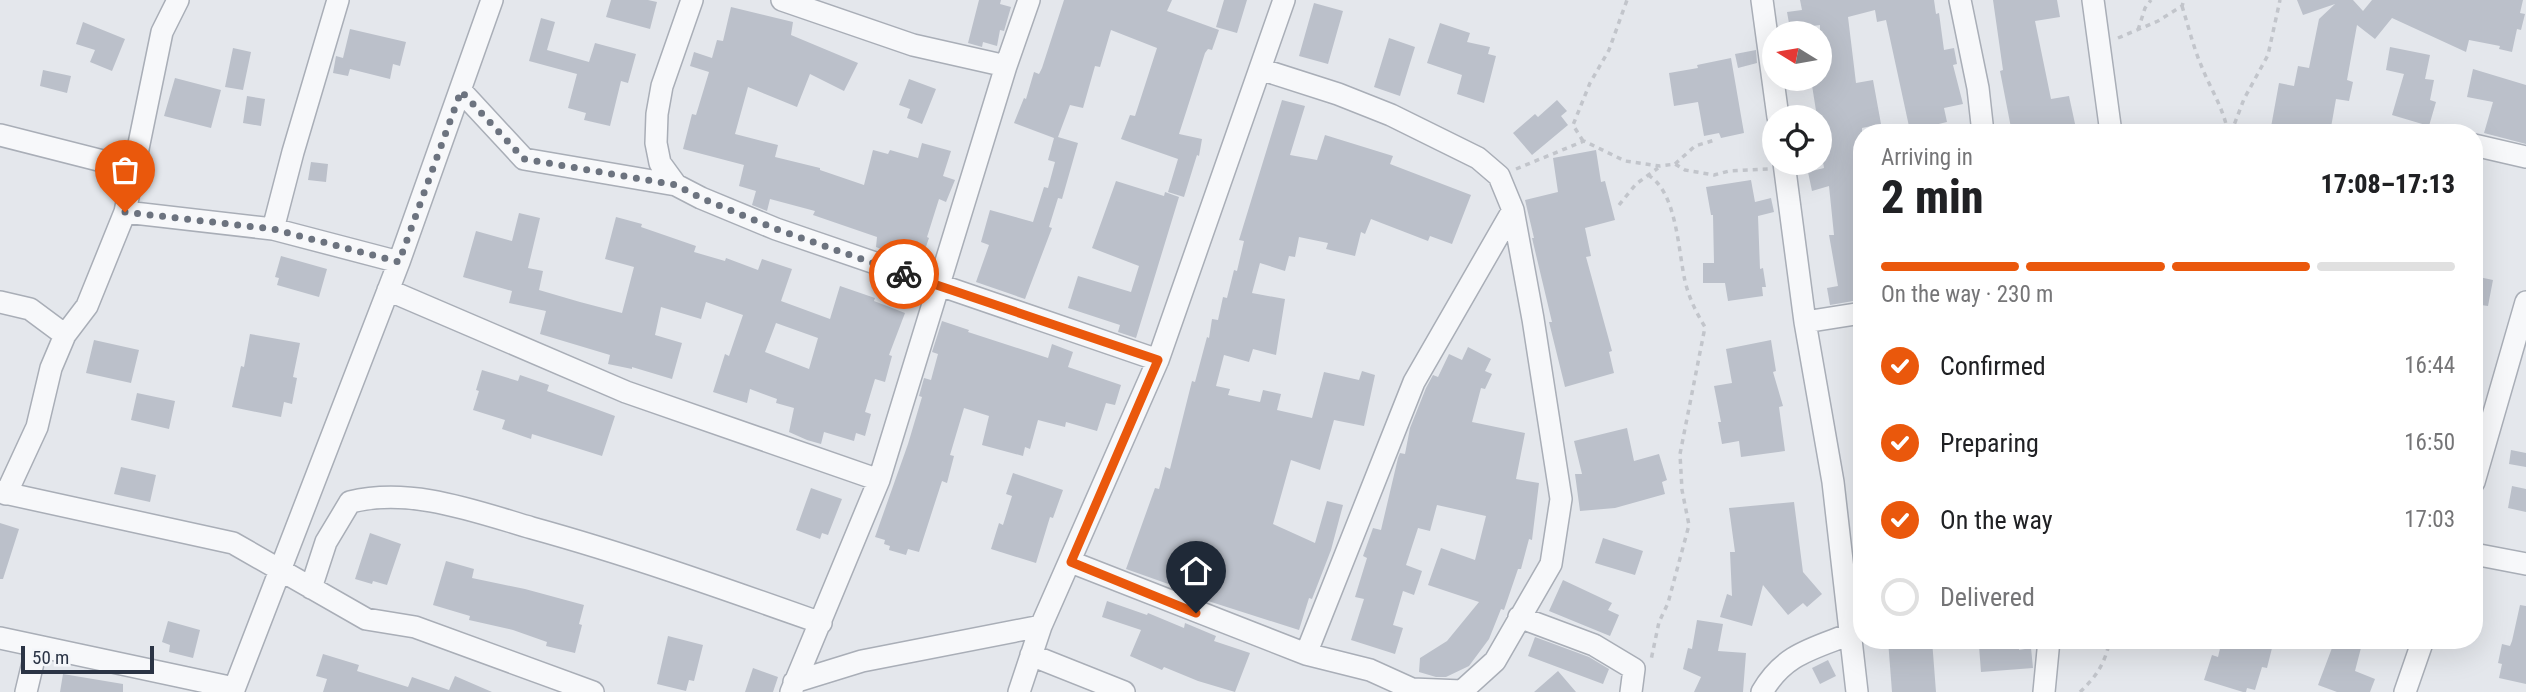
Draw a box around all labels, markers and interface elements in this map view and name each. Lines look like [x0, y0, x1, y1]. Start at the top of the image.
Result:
north arrow [1762, 21, 1832, 91]
map controls [1762, 21, 1832, 175]
button: locate [1762, 105, 1832, 175]
pin [95, 140, 155, 212]
text: Arriving in [1881, 144, 1973, 171]
icon: bag [106, 151, 144, 189]
text: 17:08–17:13 [2321, 169, 2455, 199]
text: 2 min [1881, 170, 1984, 224]
courier [869, 239, 939, 309]
icon: bike [885, 255, 923, 293]
text: On the way · 230 m [1881, 281, 2053, 308]
icon: check [1881, 347, 1919, 385]
text: Confirmed [1940, 351, 2046, 381]
text: 16:44 [2404, 352, 2455, 379]
icon: check [1881, 424, 1919, 462]
text: Preparing [1940, 428, 2039, 458]
text: 16:50 [2404, 429, 2455, 456]
icon: check [1881, 501, 1919, 539]
text: On the way [1940, 505, 2053, 535]
text: 17:03 [2404, 506, 2455, 533]
pin [1166, 541, 1226, 613]
icon: home [1177, 552, 1215, 590]
text: Delivered [1940, 582, 2035, 612]
scale bar [21, 643, 154, 675]
text: 50 m [32, 646, 69, 669]

